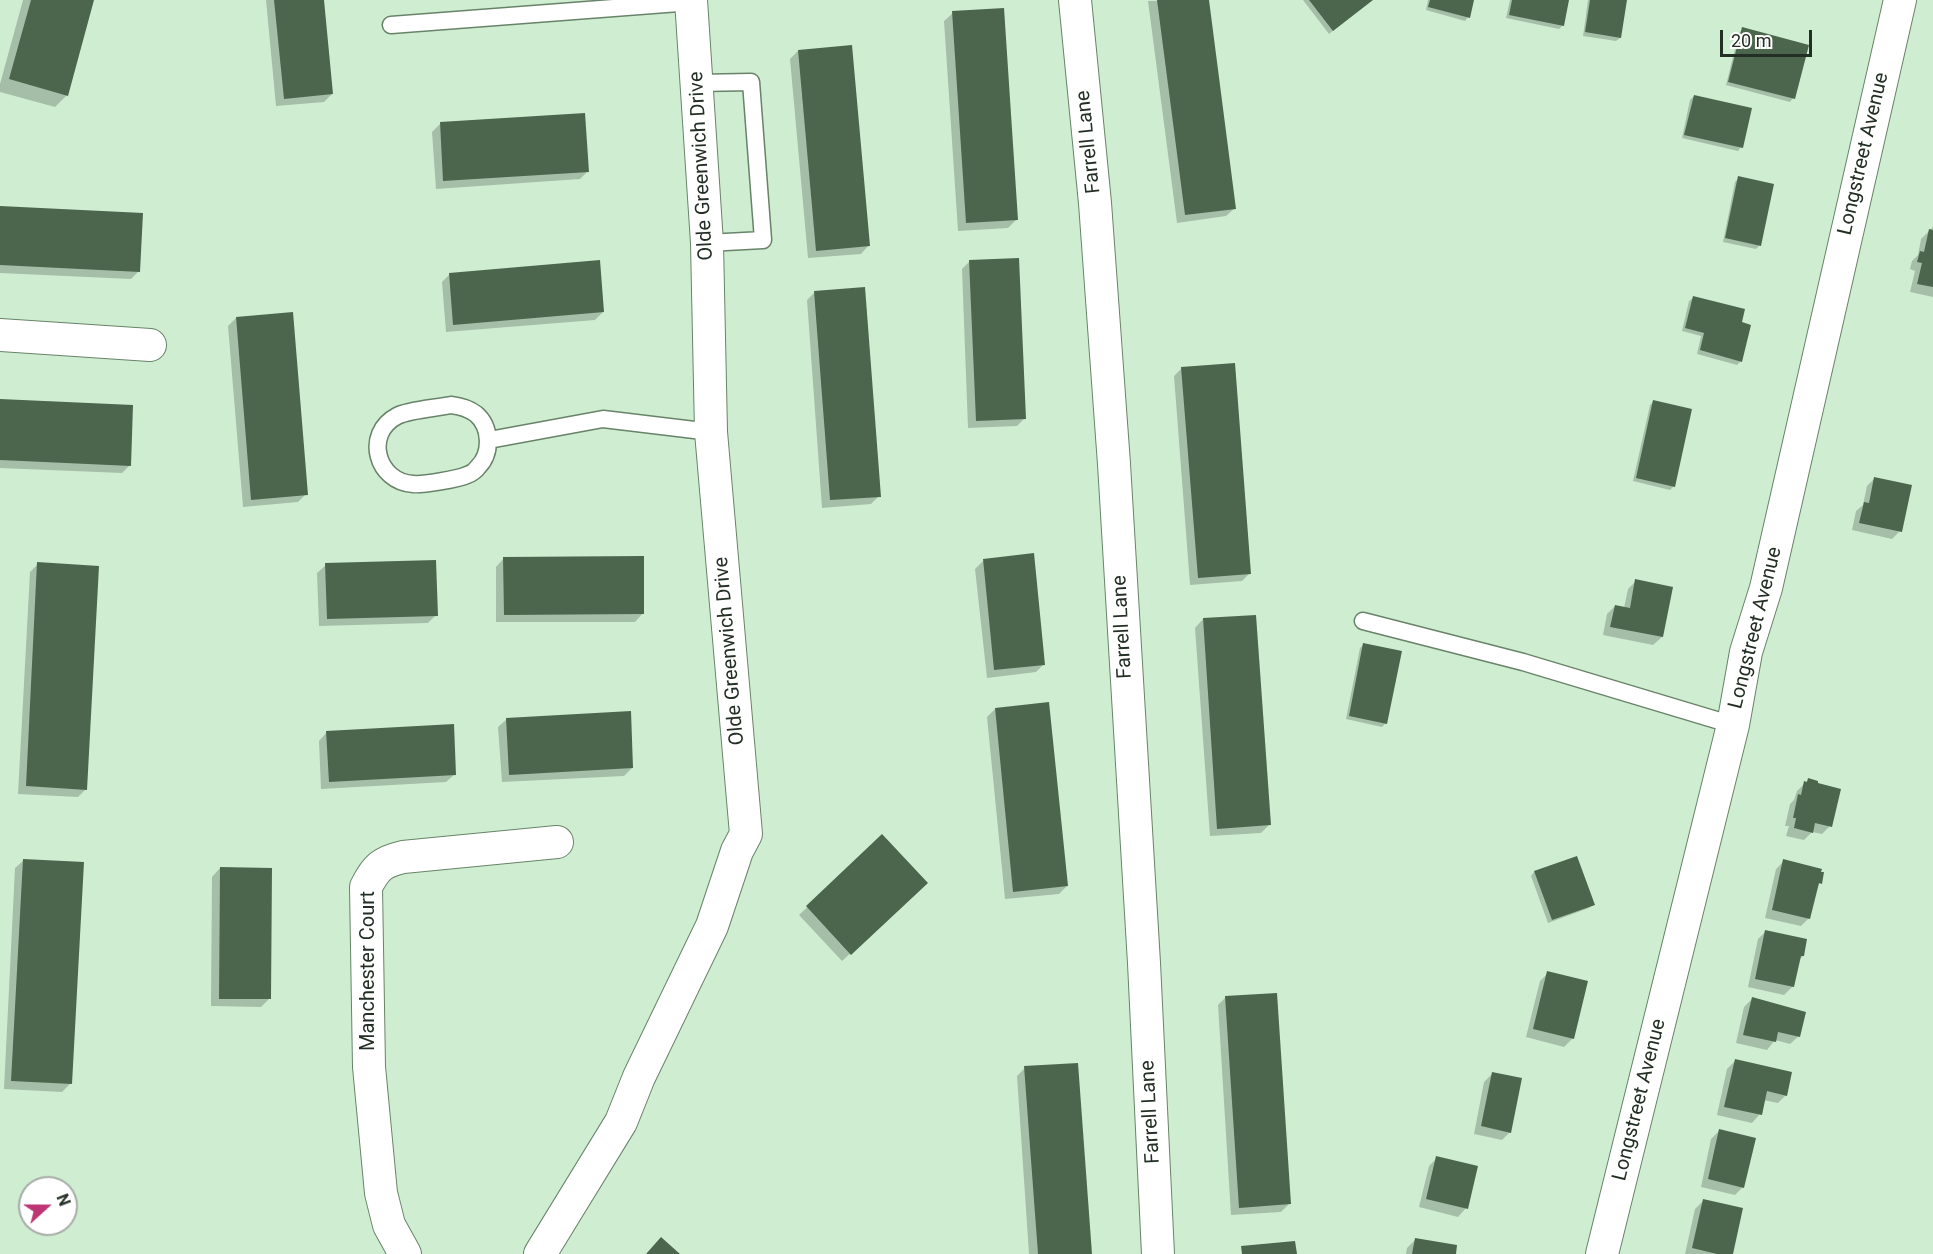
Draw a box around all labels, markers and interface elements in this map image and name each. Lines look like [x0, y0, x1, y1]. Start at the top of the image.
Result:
scale bar [1723, 18, 1814, 56]
text: 20 m [1731, 30, 1771, 51]
street label: Longstreet Avenue [1834, 70, 1894, 238]
street label: Olde Greenwich Drive [685, 71, 719, 261]
street label: Farrell Lane [1072, 89, 1106, 195]
street label: Longstreet Avenue [1724, 545, 1788, 711]
street label: Olde Greenwich Drive [710, 556, 750, 746]
street label: Farrell Lane [1108, 575, 1138, 679]
street label: Manchester Court [357, 891, 381, 1051]
street label: Longstreet Avenue [1608, 1017, 1672, 1183]
street label: Farrell Lane [1136, 1060, 1166, 1164]
north arrow [18, 1176, 78, 1236]
text: N [53, 1191, 74, 1209]

